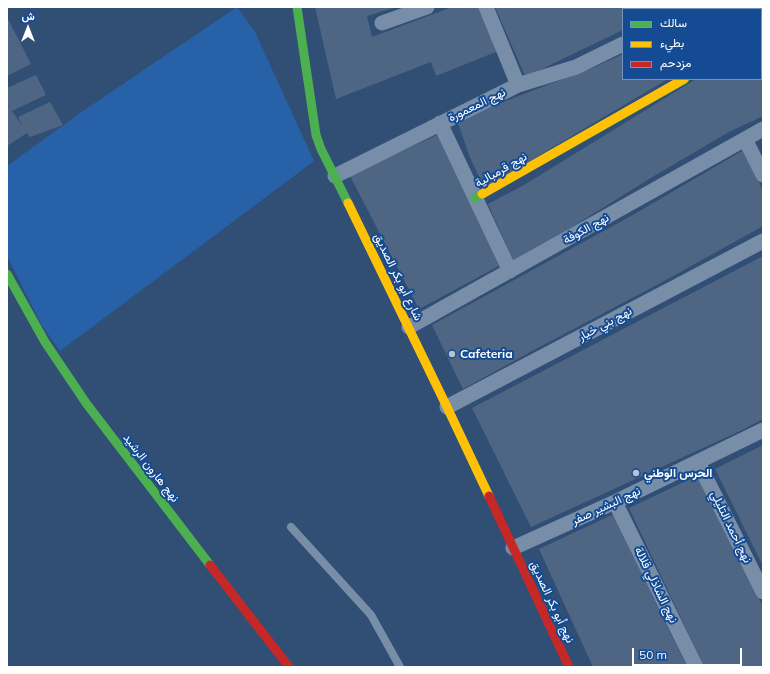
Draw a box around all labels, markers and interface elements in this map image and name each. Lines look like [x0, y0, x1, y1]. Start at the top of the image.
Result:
north arrow [8, 8, 48, 48]
legend [622, 8, 762, 80]
text: ش [21, 9, 35, 23]
text: سالك [660, 15, 687, 30]
text: بطيء [660, 35, 684, 50]
text: مزدحم [660, 55, 691, 70]
street label: نهج المعمورة [446, 85, 508, 125]
street label: نهج قرمبالية [472, 149, 530, 191]
street label: نهج الكوفة [561, 211, 611, 247]
street label: شارع أبو بكر الصديق [371, 231, 425, 323]
street label: نهج بني خيار [576, 304, 634, 344]
place label: Cafeteria [460, 347, 513, 361]
marker: Cafeteria [447, 349, 457, 359]
street label: نهج هارون الرشيد [120, 431, 182, 505]
place label: الحرس الوطني [644, 466, 712, 480]
marker: الحرس الوطني [631, 468, 641, 478]
street label: نهج البشير صفر [569, 484, 643, 528]
street label: نهج أحمد التليلي [707, 489, 755, 565]
street label: نهج الشاذلي قلالة [631, 545, 681, 625]
street label: نهج أبو بكر الصديق [527, 559, 577, 645]
scale bar [634, 640, 744, 666]
text: 50 m [639, 647, 667, 662]

